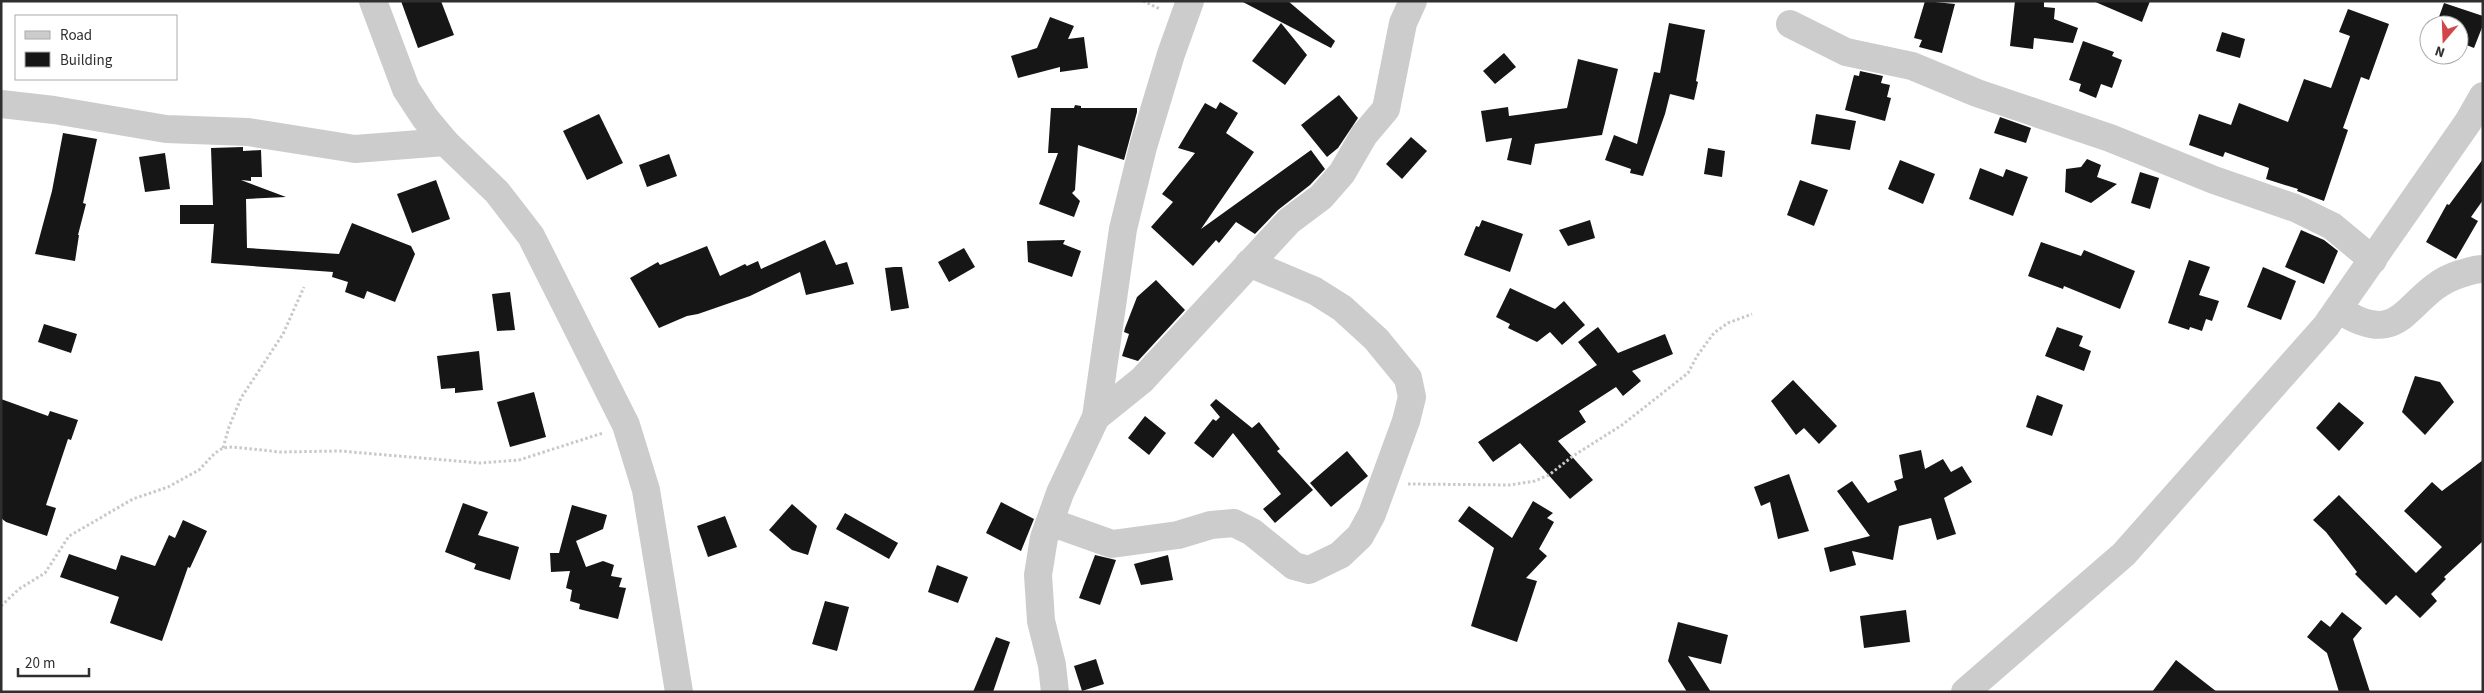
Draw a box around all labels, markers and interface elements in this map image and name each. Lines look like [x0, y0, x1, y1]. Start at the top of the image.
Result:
legend [15, 15, 178, 80]
north arrow [2419, 15, 2469, 65]
text: Road [60, 25, 92, 46]
text: N [2432, 40, 2448, 62]
text: Building [60, 50, 113, 71]
scale bar [18, 646, 89, 678]
text: 20 m [25, 653, 55, 674]

